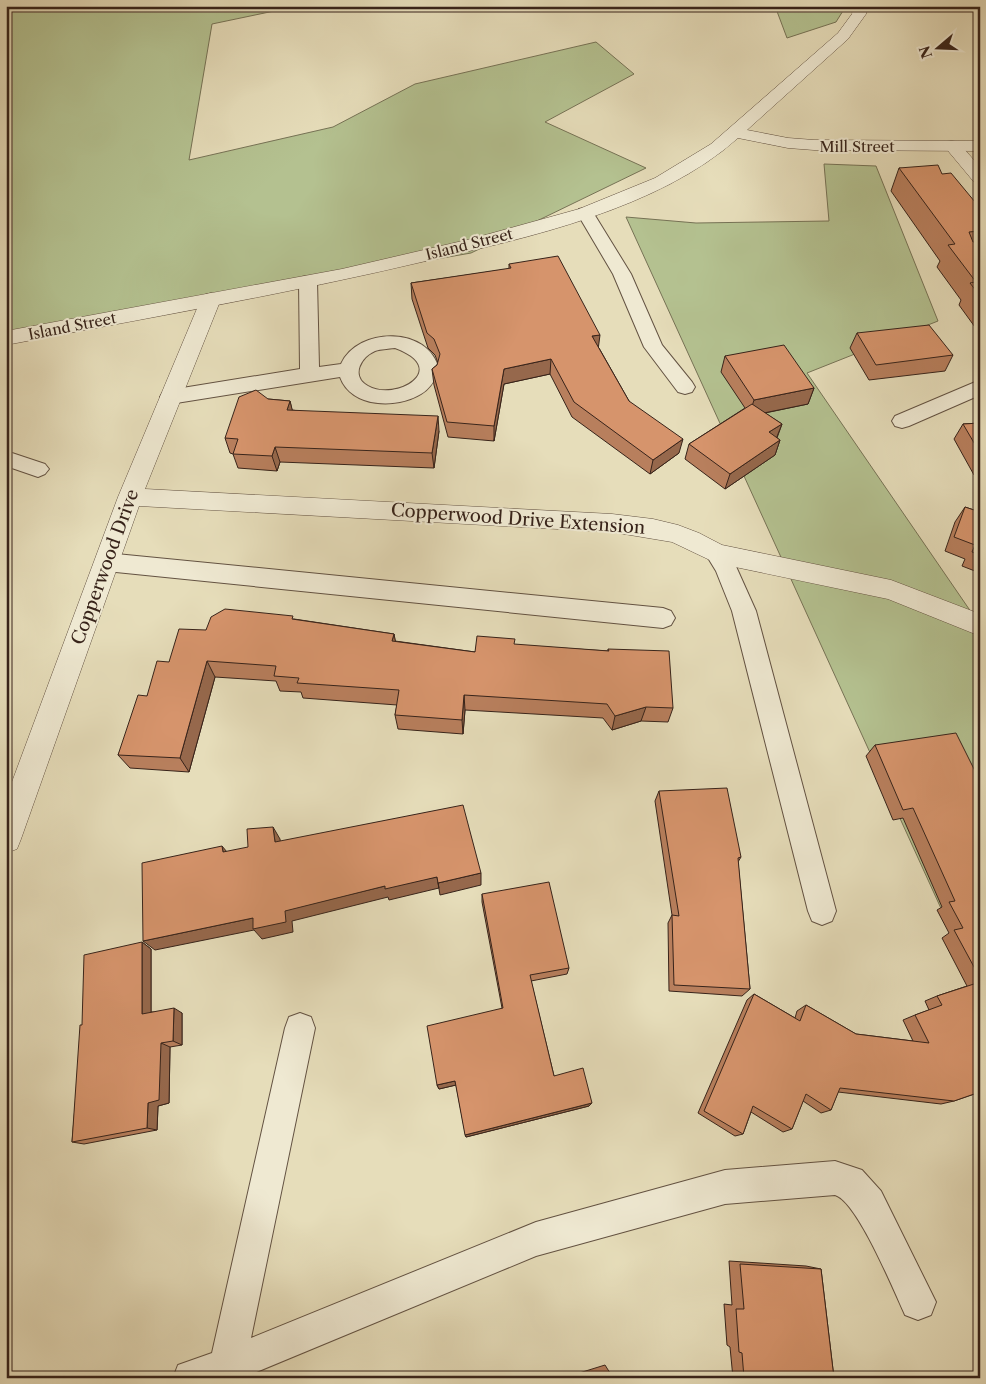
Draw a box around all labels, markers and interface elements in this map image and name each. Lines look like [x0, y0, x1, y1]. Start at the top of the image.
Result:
north arrow [914, 22, 964, 72]
text: N [915, 44, 936, 61]
street label: Mill Street [819, 137, 895, 156]
street label: Island Street [423, 224, 515, 264]
street label: Island Street [26, 308, 118, 344]
street label: Copperwood Drive [67, 486, 143, 648]
street label: Copperwood Drive Extension [390, 499, 646, 539]

